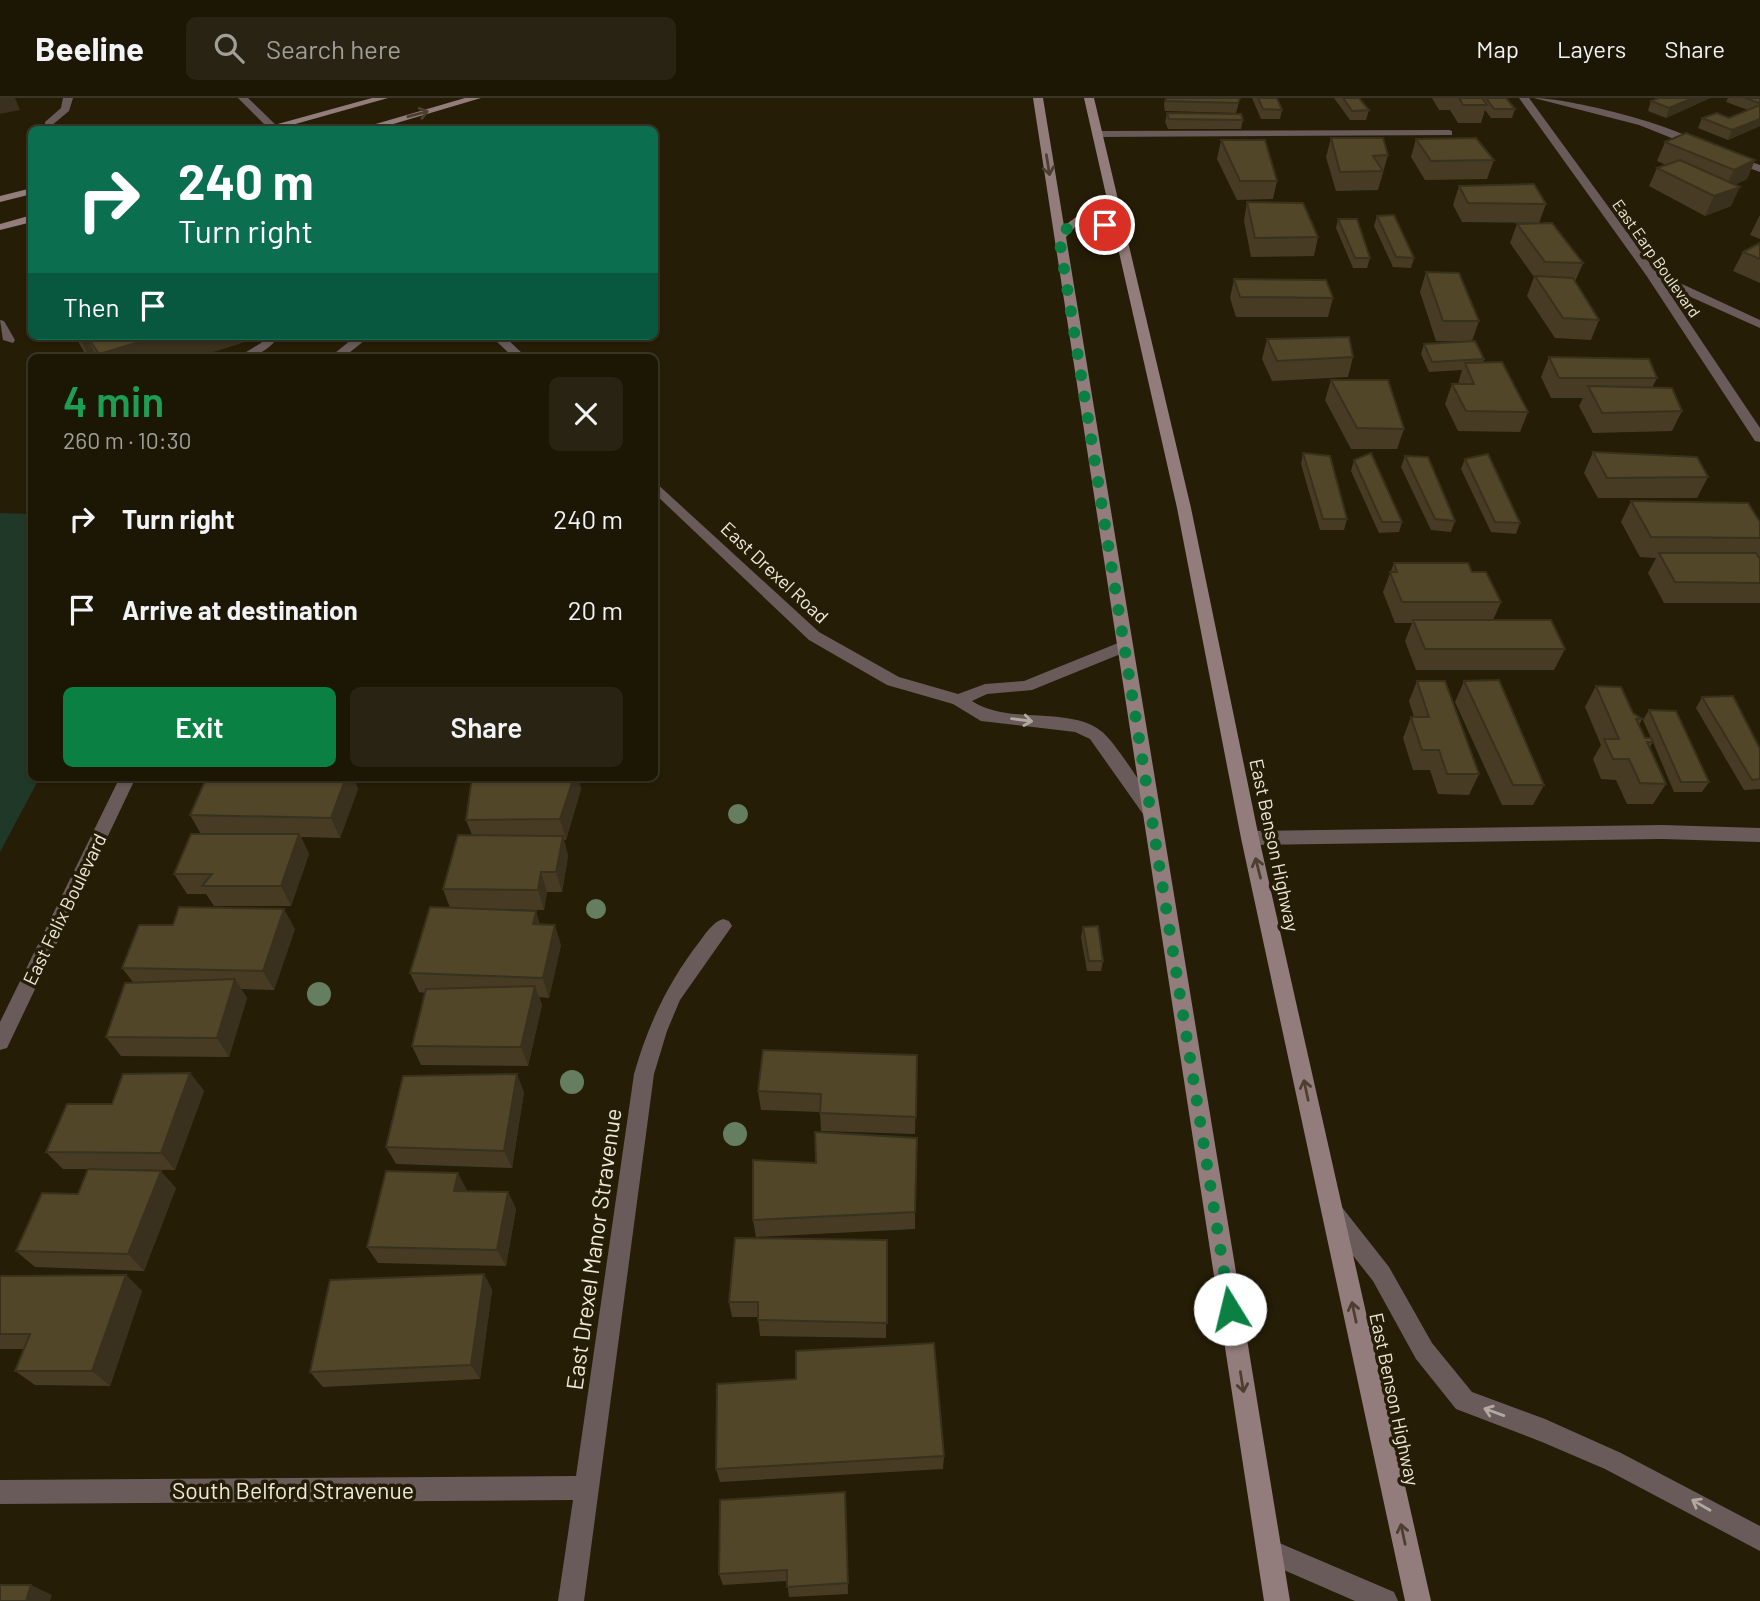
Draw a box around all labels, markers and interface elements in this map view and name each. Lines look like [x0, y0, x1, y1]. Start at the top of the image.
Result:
search box [186, 17, 676, 80]
text: Beeline [35, 28, 144, 68]
icon: search [210, 29, 248, 67]
text: Search here [266, 33, 401, 64]
text: Map [1476, 34, 1519, 63]
text: Layers [1557, 34, 1626, 63]
text: Share [1664, 34, 1725, 63]
one-way arrow [406, 107, 429, 120]
text: 240 m [178, 151, 314, 210]
icon: right [63, 154, 154, 245]
one-way arrow [1042, 154, 1055, 176]
pin [1075, 195, 1135, 255]
street label: East Earp Boulevard [1609, 195, 1705, 321]
icon: arrive [1086, 206, 1124, 244]
text: Turn right [178, 211, 313, 249]
icon: arrive [134, 287, 172, 325]
text: Then [63, 291, 120, 322]
text: 4 min [63, 375, 164, 425]
button: close [549, 377, 623, 451]
text: 260 m · 10:30 [63, 426, 192, 454]
icon: right [63, 500, 101, 538]
text: Turn right [122, 503, 235, 534]
text: 240 m [553, 503, 623, 534]
street label: East Drexel Road [717, 516, 833, 628]
icon: arrive [63, 591, 101, 629]
text: Arrive at destination [122, 594, 358, 625]
text: 20 m [568, 594, 623, 625]
button: Exit [63, 687, 336, 767]
button: Share [350, 687, 623, 767]
one-way arrow [1011, 714, 1033, 727]
street label: East Benson Highway [1245, 756, 1305, 934]
street label: East Felix Boulevard [17, 829, 111, 989]
one-way arrow [1251, 857, 1264, 880]
one-way arrow [1299, 1079, 1312, 1102]
street label: East Drexel Manor Stravenue [559, 1106, 627, 1392]
position arrow [1193, 1272, 1267, 1346]
one-way arrow [1347, 1301, 1361, 1324]
street label: East Benson Highway [1365, 1310, 1425, 1488]
one-way arrow [1236, 1370, 1249, 1393]
one-way arrow [1483, 1404, 1505, 1417]
street label: South Belford Stravenue [172, 1476, 414, 1504]
one-way arrow [1691, 1498, 1711, 1512]
one-way arrow [1396, 1523, 1410, 1546]

